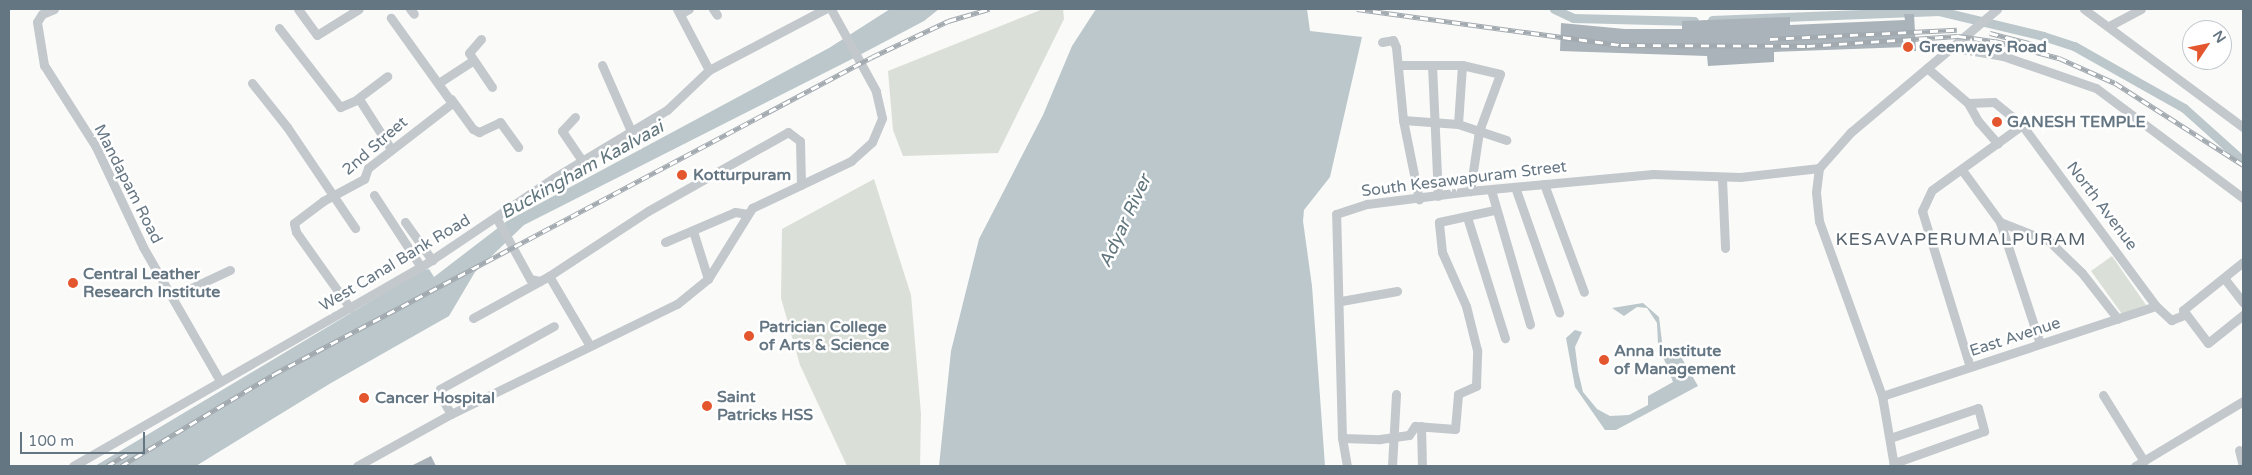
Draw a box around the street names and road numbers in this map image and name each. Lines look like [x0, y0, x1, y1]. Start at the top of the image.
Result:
street label: 2nd Street [339, 113, 411, 179]
street label: Mandapam Road [90, 121, 166, 247]
street label: South Kesawapuram Street [1360, 157, 1568, 201]
street label: North Avenue [2063, 158, 2141, 254]
street label: West Canal Bank Road [316, 210, 474, 316]
street label: East Avenue [1967, 313, 2063, 361]

